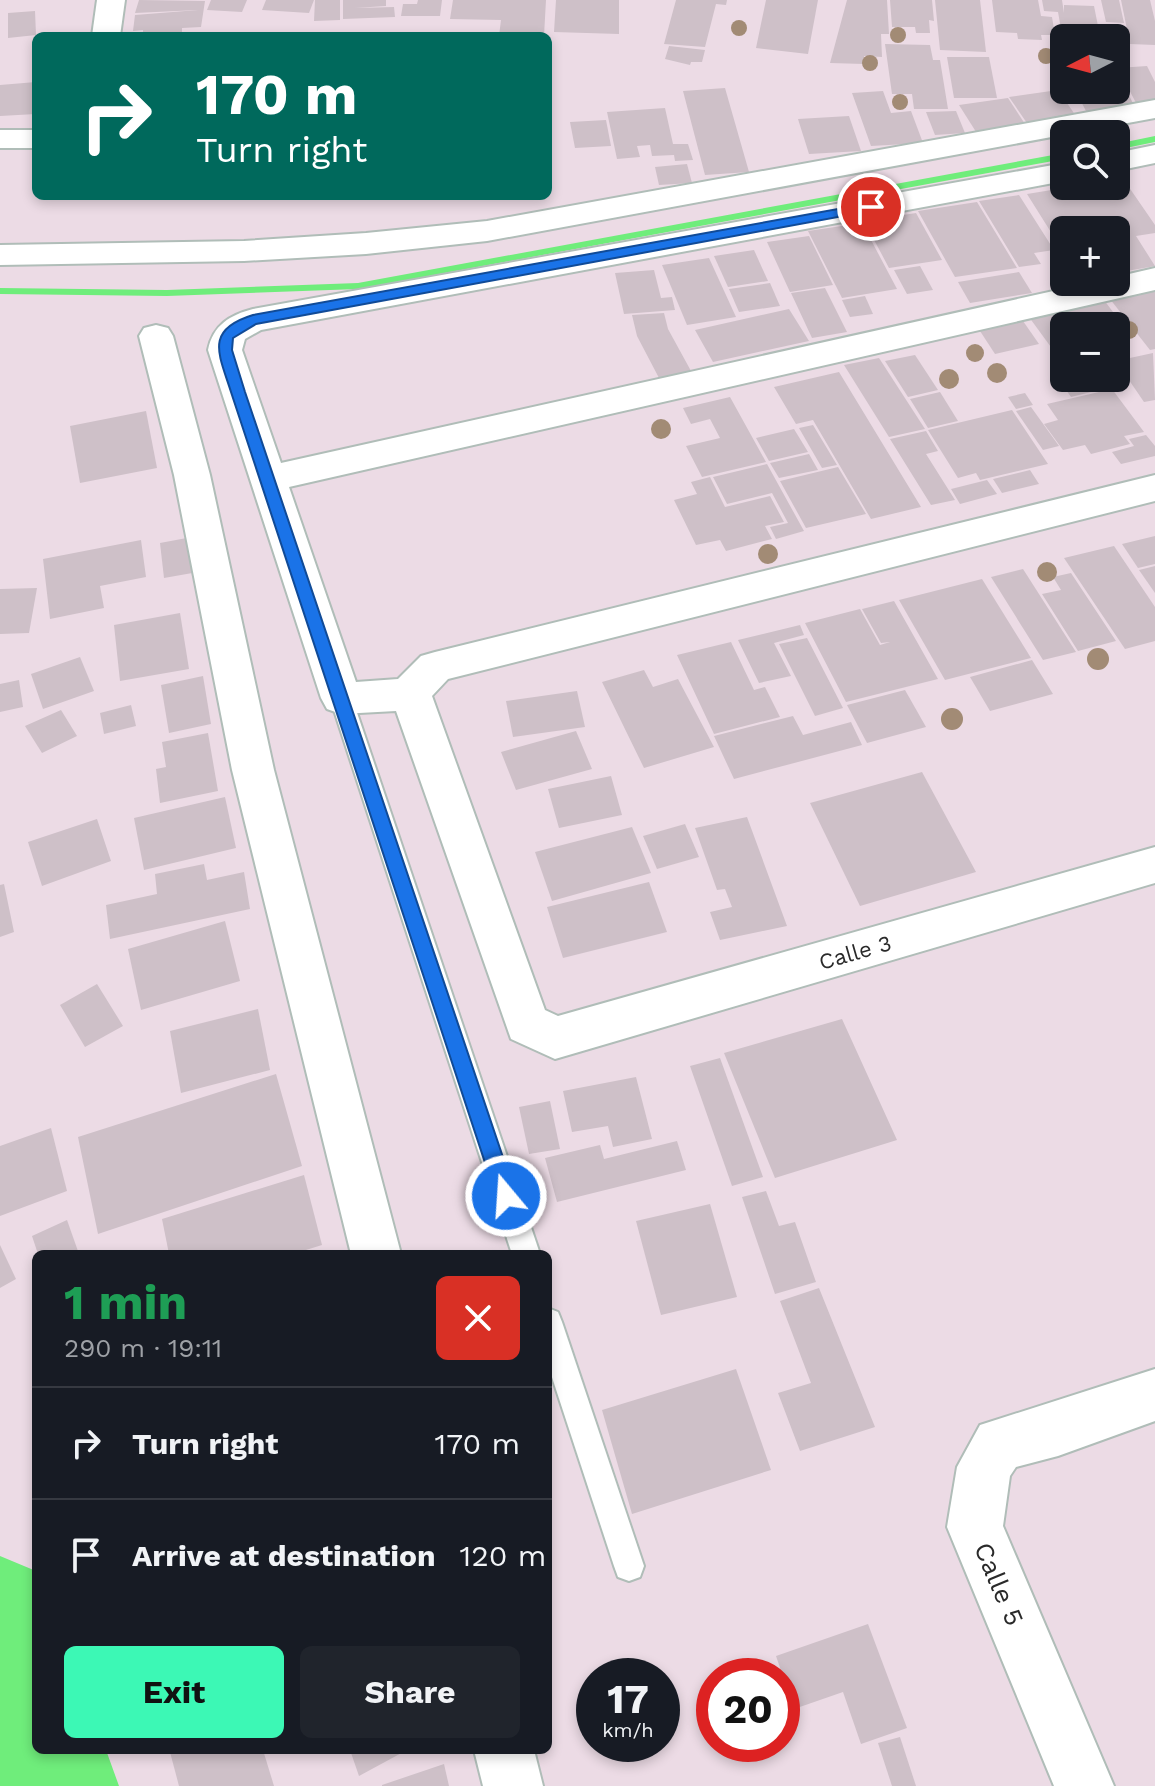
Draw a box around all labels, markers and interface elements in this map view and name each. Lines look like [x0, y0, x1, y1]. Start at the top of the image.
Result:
north arrow [1050, 24, 1130, 104]
map controls [1050, 24, 1130, 392]
text: 170 m [196, 62, 358, 128]
icon: right [64, 64, 168, 168]
button: search [1050, 120, 1130, 200]
text: Turn right [196, 129, 367, 171]
pin [837, 173, 905, 241]
icon: arrive [849, 185, 893, 229]
button: + [1050, 216, 1130, 296]
button: − [1050, 312, 1130, 392]
street label: Calle 3 [816, 930, 894, 975]
position arrow [464, 1154, 548, 1238]
text: 1 min [64, 1274, 187, 1331]
button: close [436, 1276, 520, 1360]
text: 290 m · 19:11 [64, 1333, 222, 1363]
icon: right [64, 1421, 108, 1465]
text: Turn right [132, 1426, 278, 1461]
text: 170 m [435, 1426, 520, 1461]
icon: arrive [64, 1533, 108, 1577]
text: Arrive at destination [132, 1538, 436, 1573]
text: 120 m [460, 1538, 546, 1573]
street label: Calle 5 [968, 1538, 1030, 1630]
button: Exit [64, 1646, 284, 1738]
button: Share [300, 1646, 520, 1738]
speed limit sign: 20 [696, 1658, 800, 1762]
text: 17 [607, 1676, 649, 1723]
text: km/h [602, 1718, 654, 1742]

